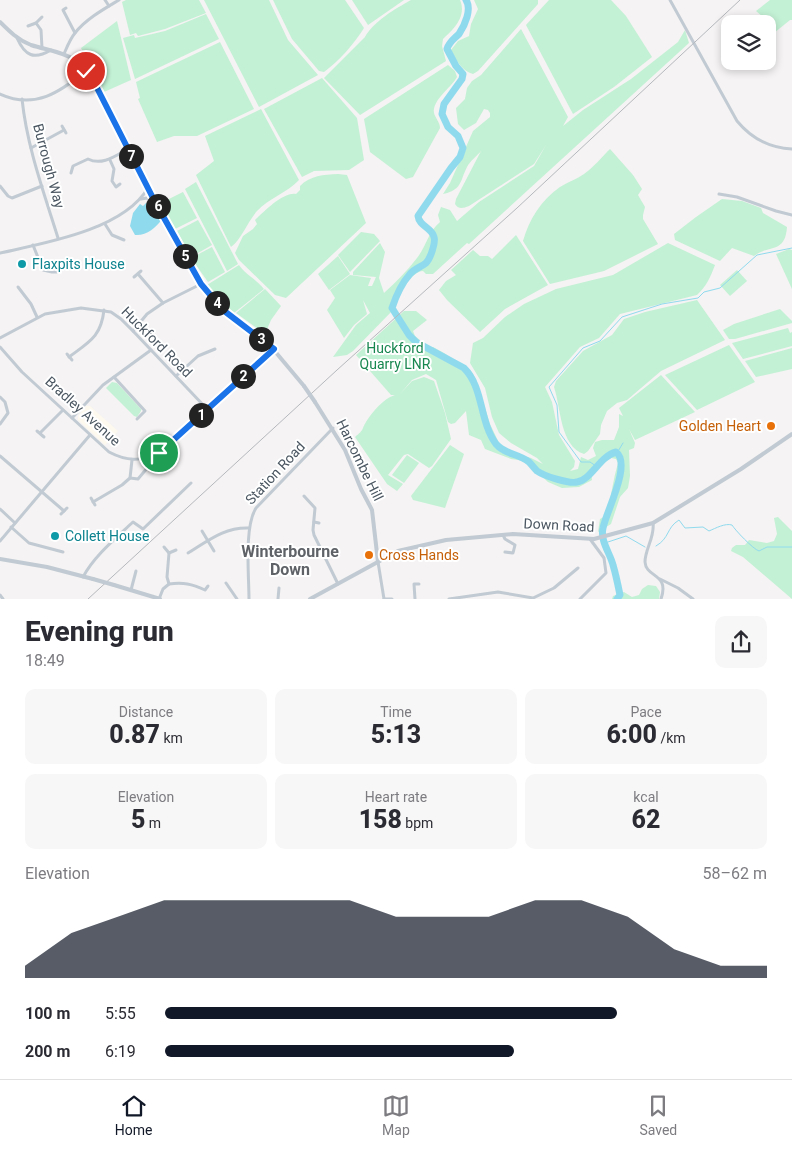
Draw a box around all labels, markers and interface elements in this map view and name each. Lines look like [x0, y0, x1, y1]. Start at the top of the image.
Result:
map controls [721, 15, 776, 70]
button: layers [721, 15, 776, 70]
pin [65, 50, 107, 92]
icon: check [72, 57, 100, 85]
street label: Burrough Way [30, 122, 68, 210]
pin: 7 [118, 144, 144, 168]
text: 7 [127, 148, 136, 164]
pin: 6 [146, 194, 170, 218]
text: 6 [154, 198, 163, 214]
pin: 5 [172, 244, 198, 268]
text: 5 [181, 248, 190, 264]
place label: Flaxpits House [32, 256, 125, 272]
marker: Flaxpits House [16, 258, 28, 270]
pin: 4 [204, 290, 230, 316]
text: 4 [213, 295, 222, 311]
street label: Huckford Road [118, 303, 196, 381]
pin: 3 [248, 326, 274, 352]
text: 3 [257, 331, 266, 347]
park label: Huckford Quarry LNR [360, 340, 431, 372]
pin: 2 [230, 364, 256, 388]
text: 2 [239, 368, 248, 384]
street label: Bradley Avenue [42, 373, 124, 449]
pin: 1 [188, 402, 214, 428]
text: 1 [197, 407, 206, 423]
street label: Harcombe Hill [333, 417, 387, 503]
place label: Golden Heart [679, 418, 761, 434]
marker: Golden Heart [765, 420, 777, 432]
pin [138, 432, 180, 474]
street label: Station Road [242, 438, 308, 508]
icon: arrive [145, 439, 173, 467]
street label: Down Road [523, 515, 595, 535]
place label: Collett House [65, 528, 149, 544]
marker: Collett House [49, 530, 61, 542]
district label: Winterbourne Down [241, 542, 339, 579]
place label: Cross Hands [379, 547, 459, 563]
marker: Cross Hands [363, 549, 375, 561]
text: Evening run [25, 615, 174, 648]
button: share [715, 616, 767, 668]
text: 18:49 [25, 651, 65, 670]
text: Distance [119, 704, 173, 720]
text: Time [380, 704, 412, 720]
text: Pace [630, 704, 662, 720]
text: 0.87 [109, 720, 160, 749]
text: 5:13 [371, 720, 421, 749]
text: 6:00 [606, 720, 657, 749]
text: km [160, 730, 183, 746]
text: /km [657, 730, 686, 746]
text: Elevation [118, 789, 174, 805]
text: Heart rate [365, 789, 427, 805]
text: kcal [633, 789, 659, 805]
text: 5 [131, 805, 145, 834]
text: 158 [359, 805, 402, 834]
text: 62 [632, 805, 660, 834]
text: m [145, 815, 161, 831]
text: bpm [402, 815, 433, 831]
text: Elevation [25, 864, 90, 883]
text: 58–62 m [703, 864, 767, 883]
text: 100 m [25, 1004, 70, 1023]
text: 5:55 [105, 1004, 136, 1023]
text: 200 m [25, 1042, 70, 1061]
text: 6:19 [105, 1042, 136, 1061]
tab: Home [115, 1092, 152, 1138]
tab: Map [382, 1092, 410, 1138]
tab: Saved [639, 1092, 677, 1138]

